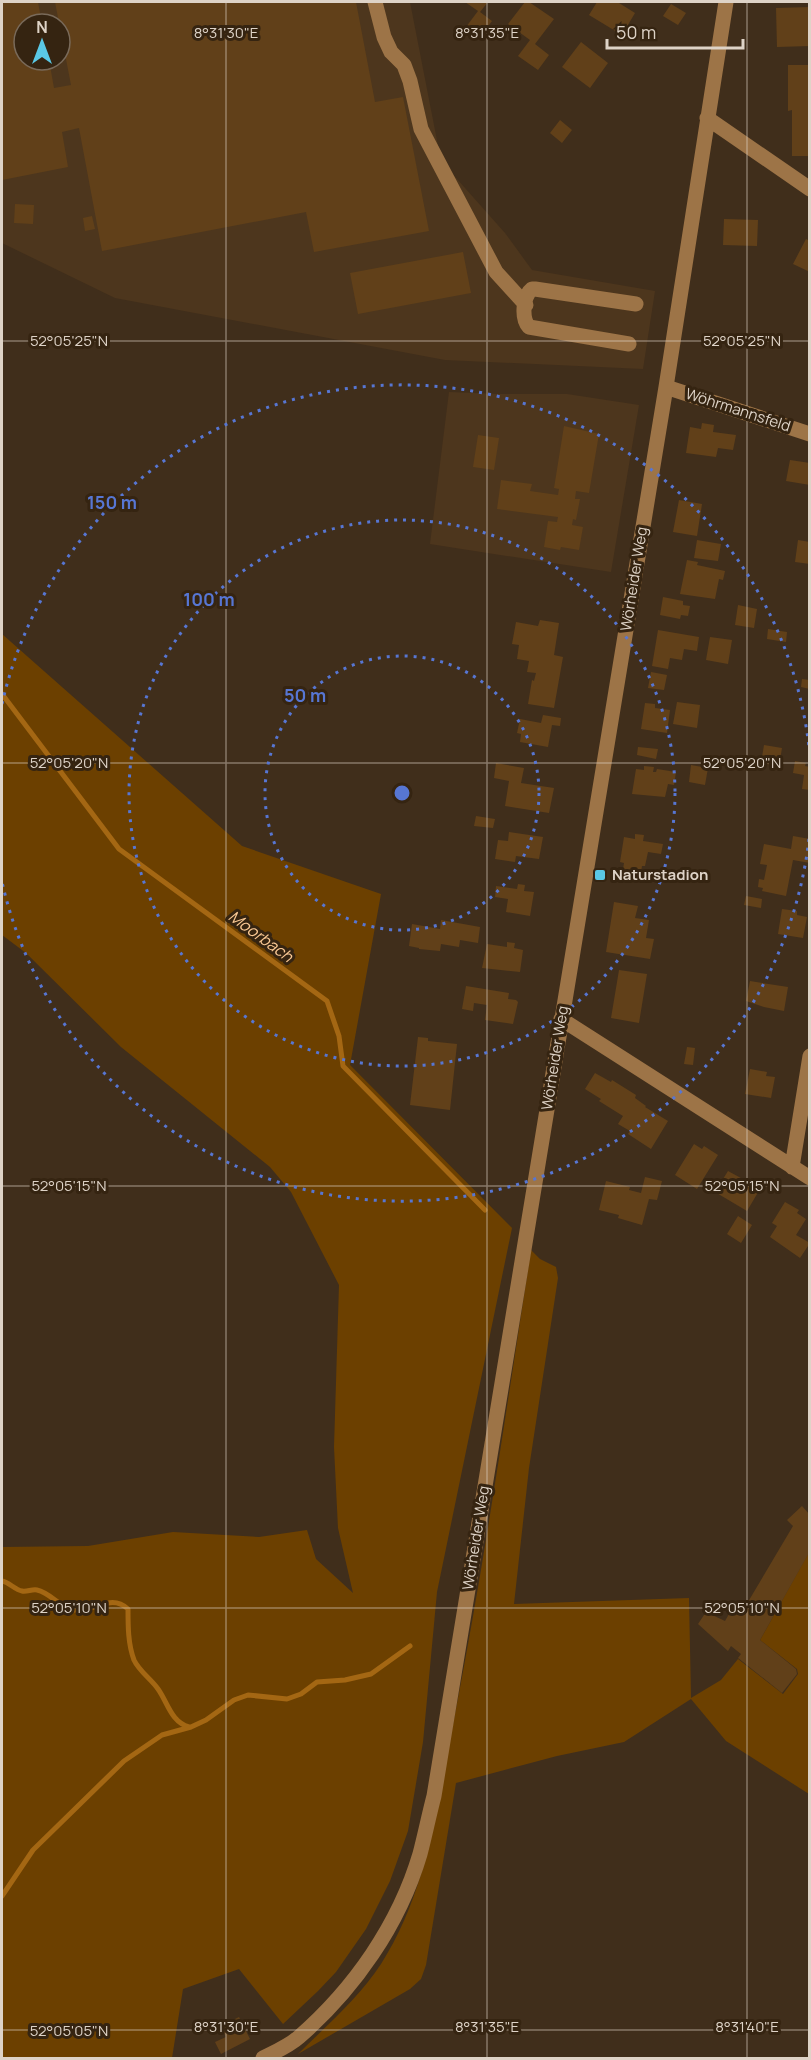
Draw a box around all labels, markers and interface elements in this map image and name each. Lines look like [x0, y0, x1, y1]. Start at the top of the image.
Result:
north arrow [12, 12, 72, 72]
scale bar [607, 12, 744, 50]
text: N [36, 16, 48, 38]
text: 50 m [616, 20, 656, 44]
text: 8°31'30"E [194, 22, 258, 43]
text: 8°31'35"E [455, 22, 519, 43]
text: 52°05'25"N [30, 330, 108, 351]
text: 52°05'25"N [703, 330, 781, 351]
street label: Wöhrmannsfeld [683, 383, 793, 436]
text: 150 m [87, 490, 137, 514]
street label: Wörheider Weg [615, 525, 652, 633]
text: 100 m [183, 587, 235, 611]
text: 50 m [284, 683, 326, 707]
text: 52°05'20"N [30, 752, 108, 773]
text: 52°05'20"N [703, 752, 781, 773]
centre of rings [392, 783, 412, 803]
place label: Naturstadion [612, 864, 708, 885]
marker: Naturstadion [593, 868, 607, 882]
water label: Moorbach [224, 905, 298, 967]
street label: Wörheider Weg [536, 1004, 573, 1112]
text: 52°05'15"N [31, 1175, 107, 1196]
text: 52°05'15"N [704, 1175, 780, 1196]
street label: Wörheider Weg [457, 1484, 494, 1592]
text: 52°05'10"N [31, 1597, 107, 1618]
text: 52°05'10"N [704, 1597, 780, 1618]
text: 8°31'30"E [194, 2016, 258, 2037]
text: 8°31'35"E [455, 2016, 519, 2037]
text: 8°31'40"E [715, 2016, 779, 2037]
text: 52°05'05"N [30, 2020, 108, 2041]

